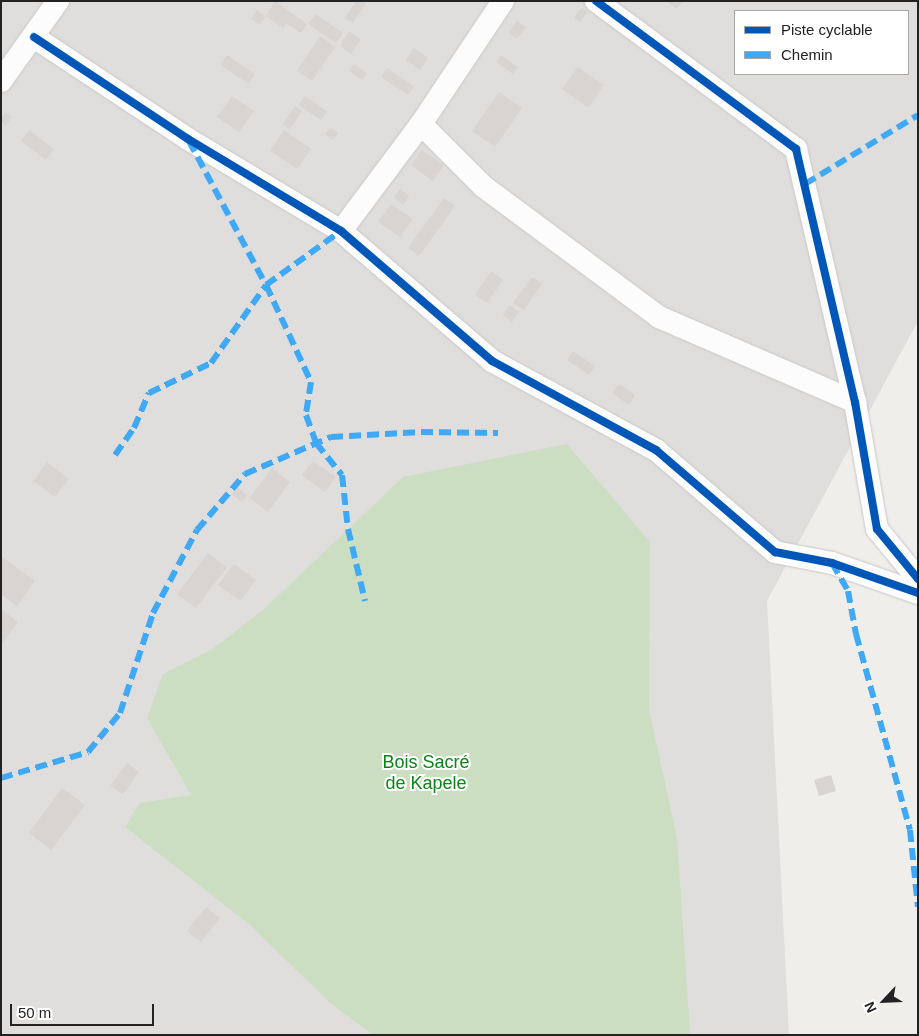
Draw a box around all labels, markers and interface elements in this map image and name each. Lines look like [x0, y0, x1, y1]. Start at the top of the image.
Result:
legend [734, 10, 909, 75]
text: Piste cyclable [781, 21, 873, 38]
text: Chemin [781, 46, 833, 63]
park label: Bois Sacré de Kapele [382, 752, 470, 794]
north arrow [859, 976, 909, 1026]
scale bar [12, 994, 156, 1026]
text: N [861, 999, 880, 1015]
text: 50 m [18, 1004, 51, 1021]

